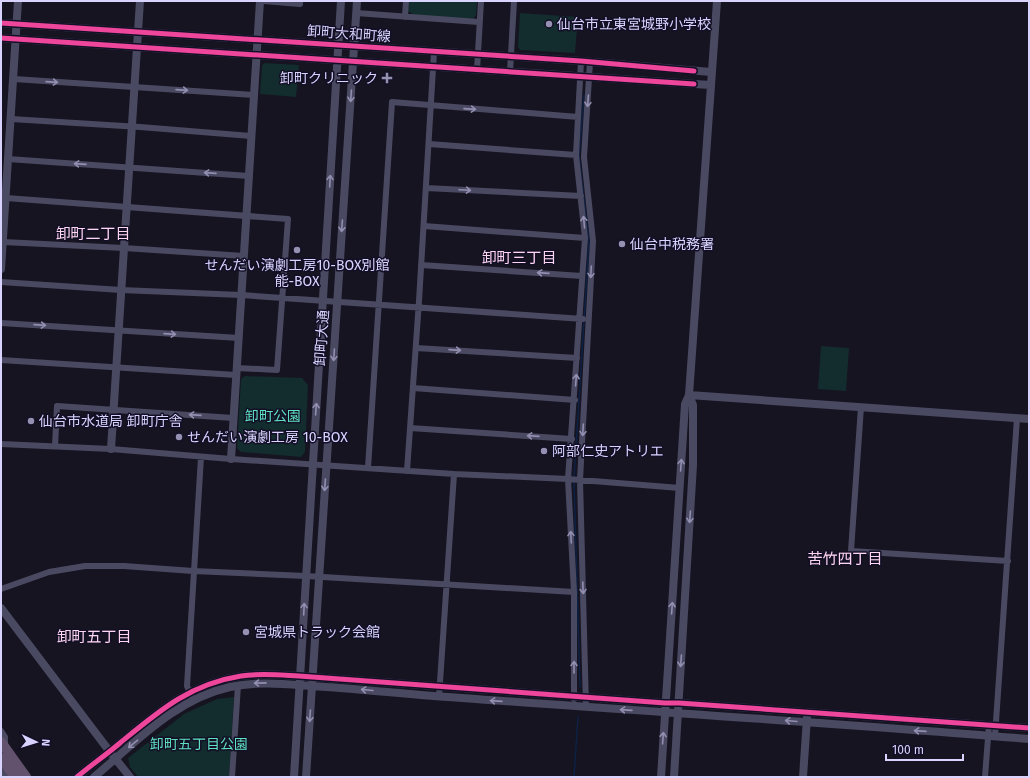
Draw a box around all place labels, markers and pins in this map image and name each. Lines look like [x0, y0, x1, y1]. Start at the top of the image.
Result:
place label: 仙台市立東宮城野小学校 [557, 16, 711, 33]
marker: 仙台市立東宮城野小学校 [544, 19, 554, 29]
place label: 卸町クリニック [280, 70, 378, 87]
marker: 卸町クリニック [381, 72, 393, 84]
place label: 仙台中税務署 [630, 236, 714, 253]
marker: 仙台中税務署 [617, 239, 627, 249]
marker: せんだい演劇工房10-BOX別館 能-BOX [292, 245, 302, 255]
place label: せんだい演劇工房10-BOX別館 能-BOX [204, 257, 390, 290]
place label: 仙台市水道局 卸町庁舎 [39, 413, 183, 430]
marker: 仙台市水道局 卸町庁舎 [26, 416, 36, 426]
place label: せんだい演劇工房 10-BOX [187, 429, 348, 446]
marker: せんだい演劇工房 10-BOX [174, 432, 184, 442]
place label: 阿部仁史アトリエ [552, 443, 664, 460]
marker: 阿部仁史アトリエ [539, 446, 549, 456]
place label: 宮城県トラック会館 [254, 624, 380, 641]
marker: 宮城県トラック会館 [241, 627, 251, 637]

